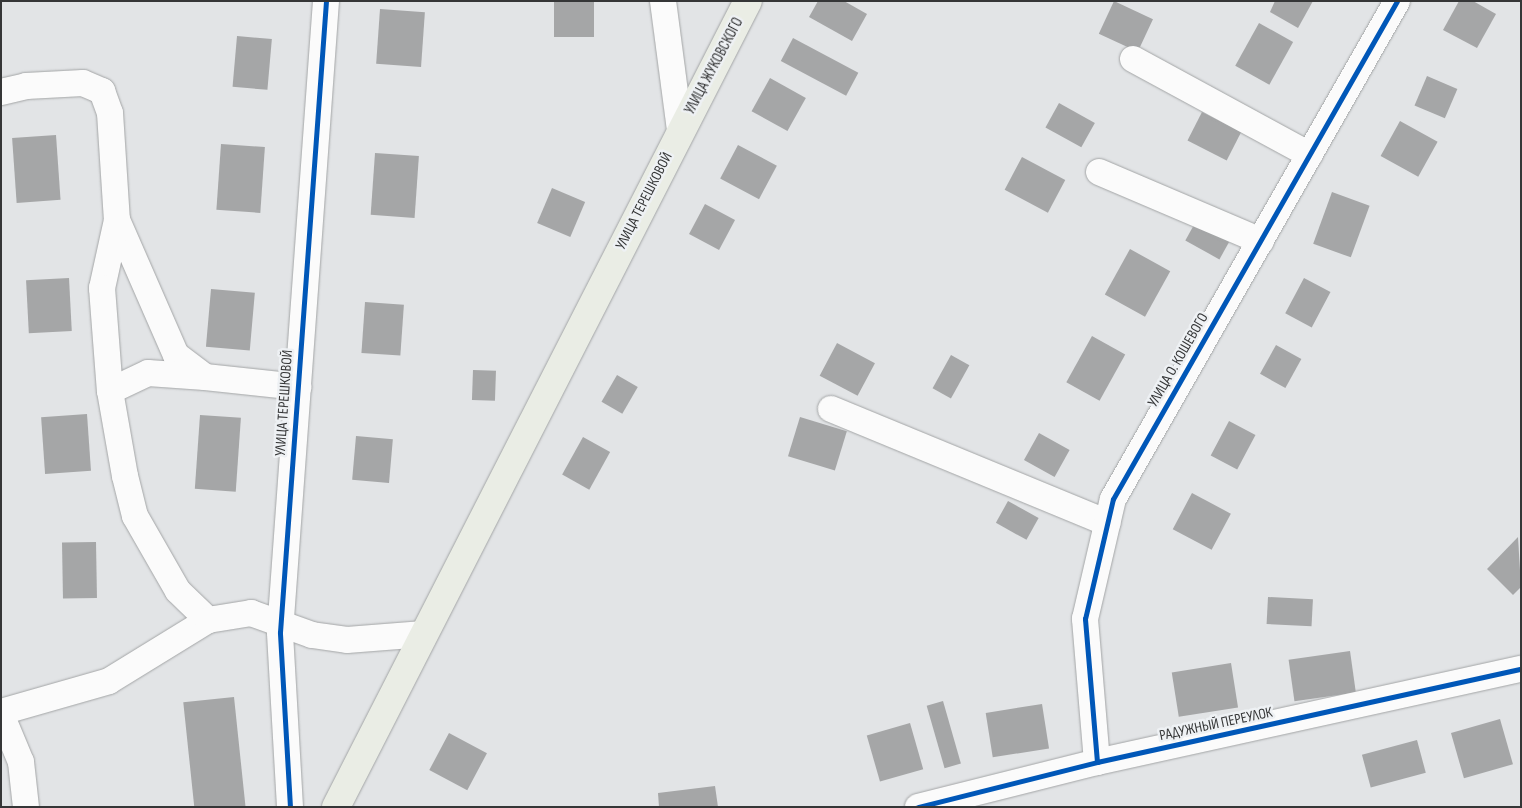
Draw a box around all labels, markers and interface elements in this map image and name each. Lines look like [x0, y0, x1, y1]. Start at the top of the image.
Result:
street label: УЛИЦА ЖУКОВСКОГО [681, 15, 747, 117]
street label: УЛИЦА ТЕРЕШКОВОЙ [612, 149, 676, 253]
street label: УЛИЦА О. КОШЕВОГО [1144, 310, 1212, 410]
street label: УЛИЦА ТЕРЕШКОВОЙ [271, 349, 297, 457]
street label: РАДУЖНЫЙ ПЕРЕУЛОК [1158, 703, 1274, 745]

